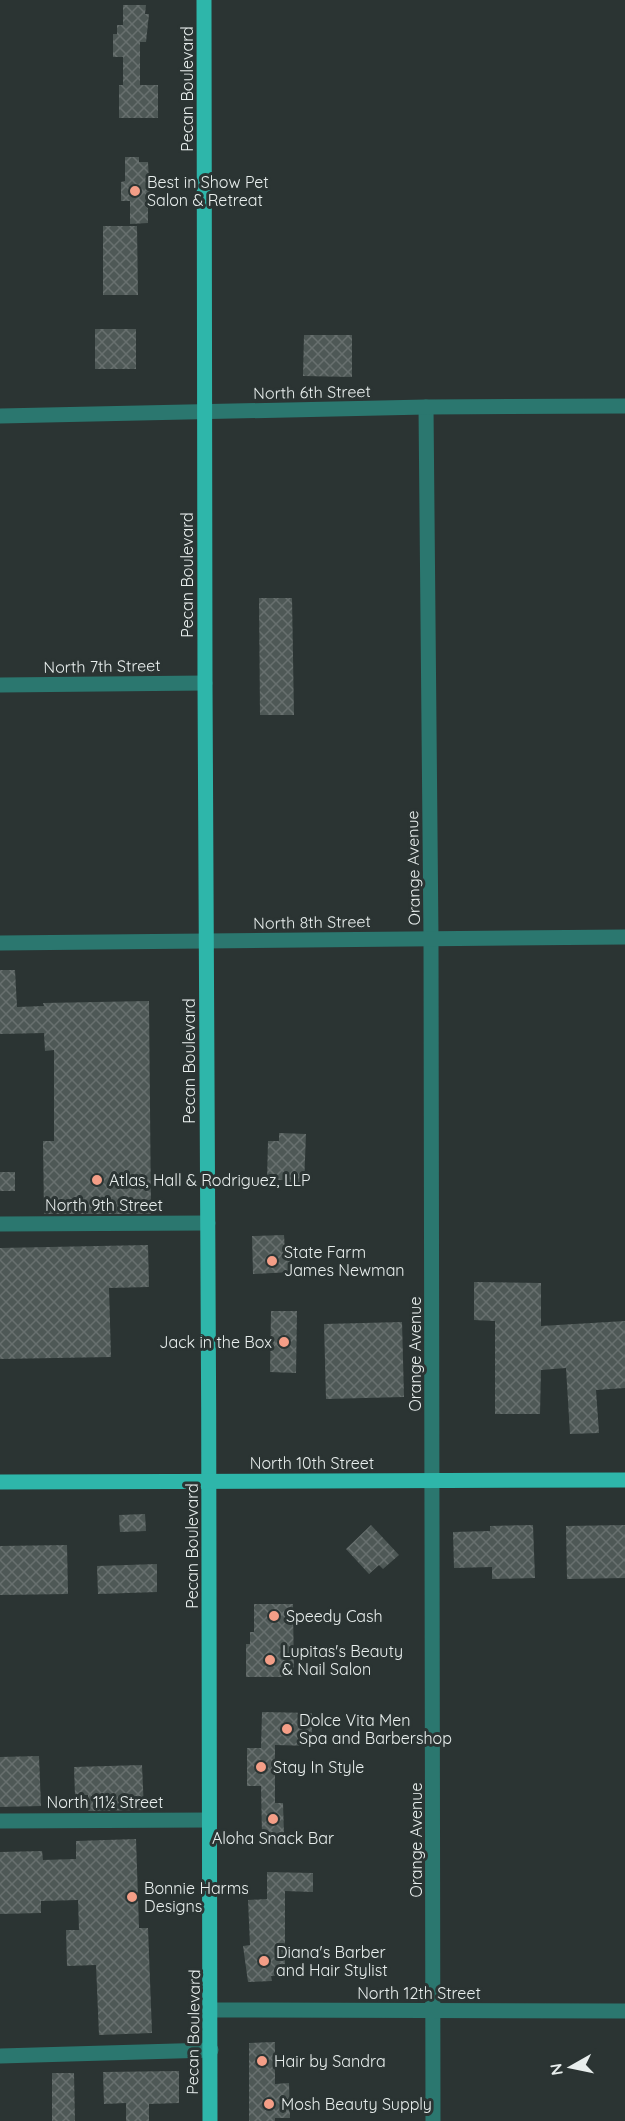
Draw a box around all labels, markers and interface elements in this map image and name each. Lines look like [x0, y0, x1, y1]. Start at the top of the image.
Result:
street label: Pecan Boulevard [177, 26, 197, 152]
place label: Best in Show Pet Salon & Retreat [147, 172, 269, 210]
marker: Best in Show Pet Salon & Retreat [128, 184, 142, 198]
street label: North 6th Street [253, 381, 371, 403]
street label: Pecan Boulevard [177, 512, 197, 638]
street label: North 7th Street [43, 655, 161, 677]
street label: Orange Avenue [402, 810, 424, 926]
street label: North 8th Street [253, 911, 371, 933]
street label: Pecan Boulevard [179, 998, 199, 1124]
place label: Atlas, Hall & Rodriguez, LLP [109, 1170, 311, 1190]
marker: Atlas, Hall & Rodriguez, LLP [90, 1173, 104, 1187]
street label: North 9th Street [45, 1195, 163, 1215]
place label: State Farm James Newman [284, 1242, 405, 1280]
marker: State Farm James Newman [265, 1254, 279, 1268]
street label: Orange Avenue [405, 1297, 425, 1411]
place label: Jack in the Box [159, 1332, 272, 1352]
marker: Jack in the Box [277, 1335, 291, 1349]
street label: North 10th Street [250, 1453, 374, 1473]
street label: Pecan Boulevard [182, 1483, 202, 1609]
place label: Speedy Cash [286, 1606, 383, 1626]
marker: Speedy Cash [267, 1609, 281, 1623]
place label: Lupitas's Beauty & Nail Salon [282, 1641, 403, 1679]
marker: Lupitas's Beauty & Nail Salon [263, 1653, 277, 1667]
place label: Dolce Vita Men Spa and Barbershop [299, 1710, 452, 1748]
marker: Dolce Vita Men Spa and Barbershop [280, 1722, 294, 1736]
place label: Stay In Style [273, 1757, 364, 1777]
marker: Stay In Style [254, 1760, 268, 1774]
street label: Orange Avenue [406, 1783, 426, 1897]
street label: North 11½ Street [47, 1792, 163, 1812]
marker: Aloha Snack Bar [266, 1812, 280, 1826]
place label: Aloha Snack Bar [212, 1828, 334, 1848]
place label: Bonnie Harms Designs [144, 1878, 249, 1916]
marker: Bonnie Harms Designs [125, 1890, 139, 1904]
place label: Diana's Barber and Hair Stylist [276, 1942, 388, 1980]
marker: Diana's Barber and Hair Stylist [257, 1954, 271, 1968]
street label: Pecan Boulevard [182, 1969, 204, 2095]
street label: North 12th Street [357, 1983, 481, 2003]
north arrow [541, 2037, 601, 2097]
place label: Hair by Sandra [274, 2051, 386, 2071]
marker: Hair by Sandra [255, 2054, 269, 2068]
text: N [545, 2062, 567, 2077]
place label: Mosh Beauty Supply [281, 2094, 432, 2114]
marker: Mosh Beauty Supply [262, 2097, 276, 2111]

